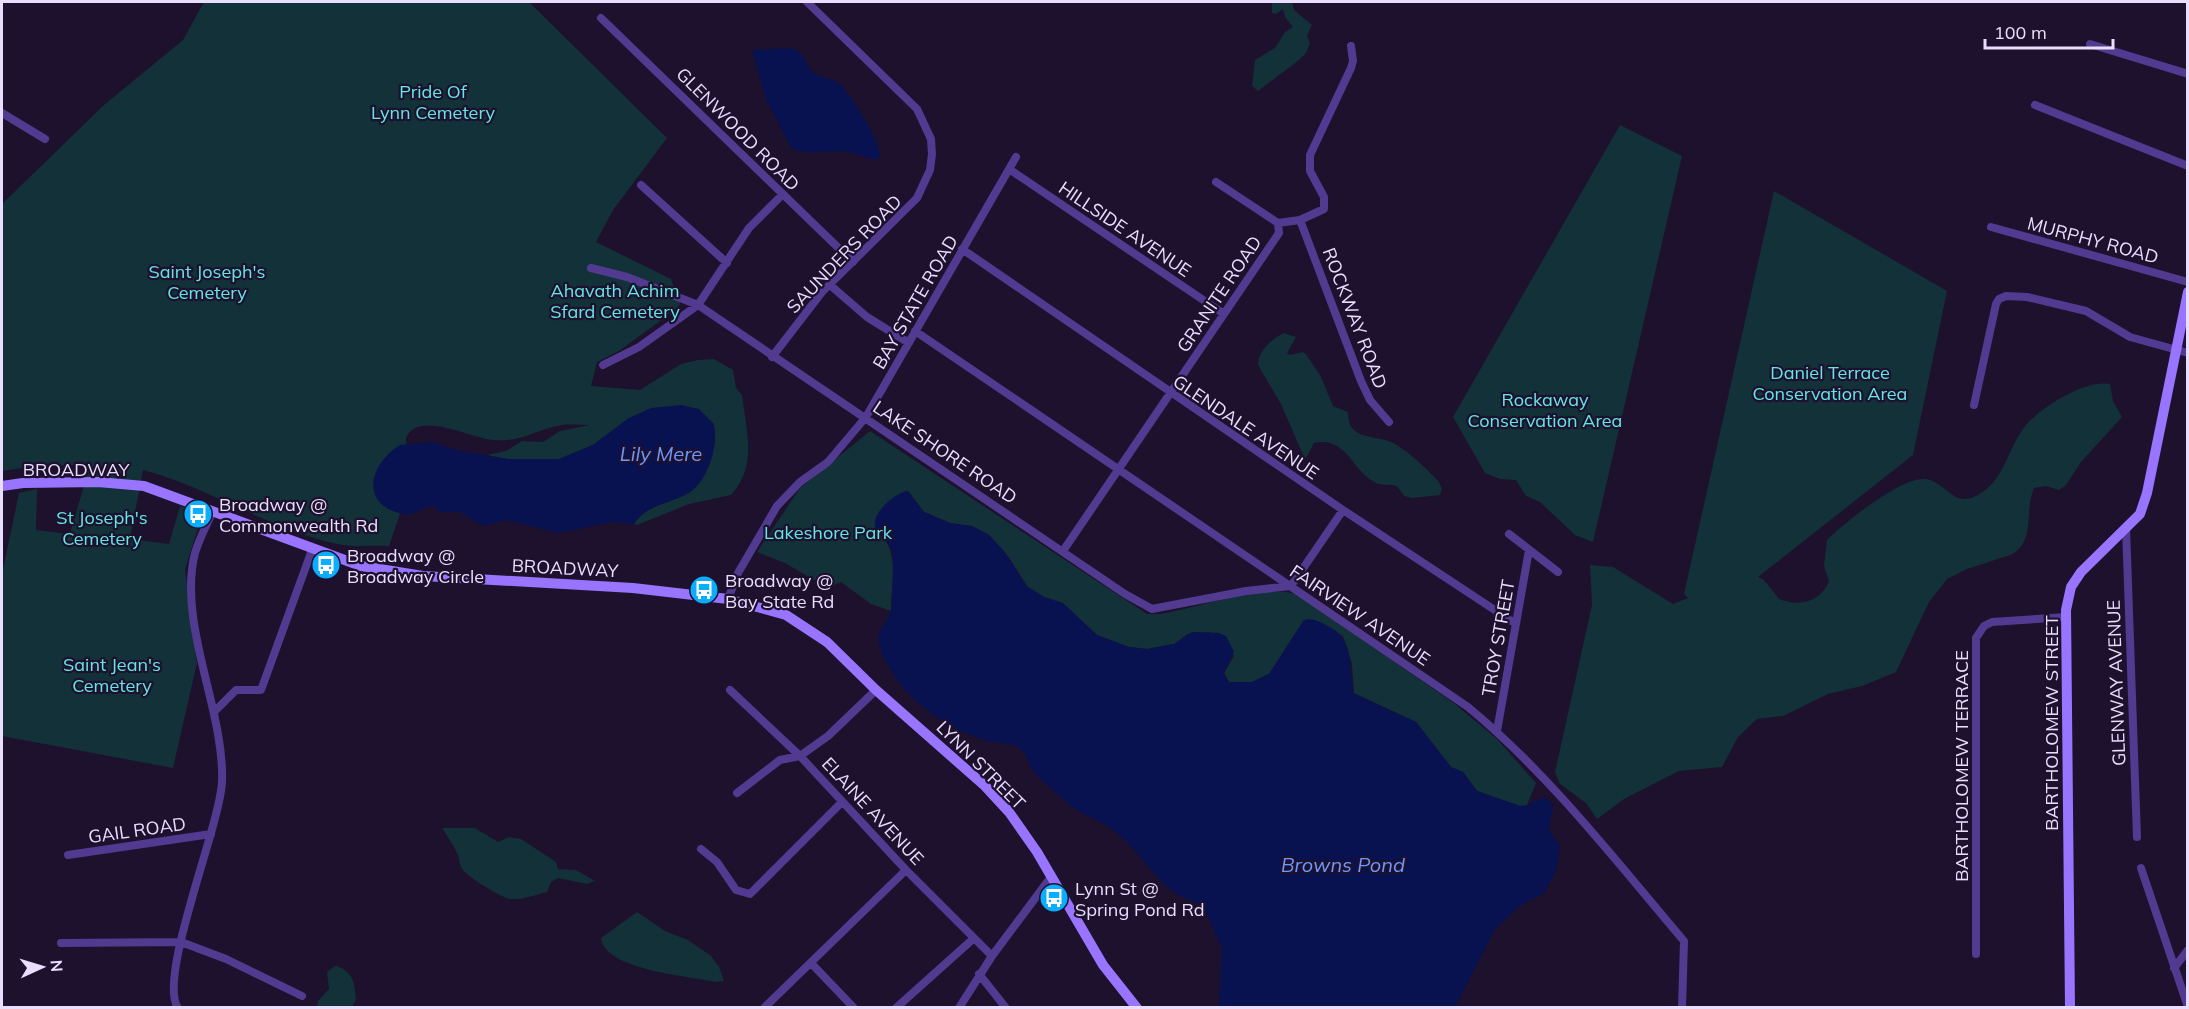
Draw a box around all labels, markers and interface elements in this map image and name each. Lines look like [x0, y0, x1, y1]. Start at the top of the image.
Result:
scale bar [1985, 12, 2112, 50]
text: 100 m [1994, 21, 2047, 44]
street label: GLENWOOD ROAD [671, 62, 805, 196]
park label: Pride Of Lynn Cemetery [371, 80, 495, 124]
street label: HILLSIDE AVENUE [1054, 176, 1196, 282]
street label: SAUNDERS ROAD [782, 190, 906, 318]
street label: MURPHY ROAD [2025, 211, 2161, 269]
street label: BAY STATE ROAD [867, 231, 963, 373]
street label: GRANITE ROAD [1172, 231, 1266, 357]
street label: ROCKWAY ROAD [1318, 244, 1392, 392]
park label: Saint Joseph's Cemetery [148, 260, 266, 304]
park label: Ahavath Achim Sfard Cemetery [550, 279, 680, 323]
park label: Daniel Terrace Conservation Area [1753, 361, 1907, 405]
street label: GLENDALE AVENUE [1169, 370, 1323, 484]
park label: Rockaway Conservation Area [1468, 388, 1622, 432]
street label: LAKE SHORE ROAD [869, 395, 1021, 509]
water label: Lily Mere [620, 441, 702, 466]
street label: BROADWAY [23, 458, 130, 481]
place label: Broadway @ Commonwealth Rd [219, 493, 378, 537]
bus stop icon: Broadway @ Commonwealth Rd [182, 498, 214, 530]
park label: St Joseph's Cemetery [56, 506, 148, 550]
park label: Lakeshore Park [764, 521, 893, 544]
place label: Broadway @ Broadway Circle [347, 544, 484, 588]
bus stop icon: Broadway @ Broadway Circle [310, 549, 342, 581]
street label: BROADWAY [511, 554, 620, 582]
street label: FAIRVIEW AVENUE [1286, 560, 1434, 670]
place label: Broadway @ Bay State Rd [725, 569, 834, 613]
bus stop icon: Broadway @ Bay State Rd [688, 574, 720, 606]
street label: TROY STREET [1476, 578, 1520, 698]
street label: GLENWAY AVENUE [2102, 600, 2130, 766]
street label: BARTHOLOMEW STREET [2040, 615, 2063, 831]
street label: BARTHOLOMEW TERRACE [1950, 650, 1973, 882]
park label: Saint Jean's Cemetery [63, 653, 161, 697]
street label: LYNN STREET [932, 716, 1030, 814]
street label: ELAINE AVENUE [817, 752, 929, 870]
street label: GAIL ROAD [87, 812, 187, 848]
water label: Browns Pond [1281, 852, 1405, 877]
place label: Lynn St @ Spring Pond Rd [1075, 877, 1205, 921]
bus stop icon: Lynn St @ Spring Pond Rd [1038, 882, 1070, 914]
north arrow [12, 937, 72, 997]
text: N [47, 959, 67, 973]

